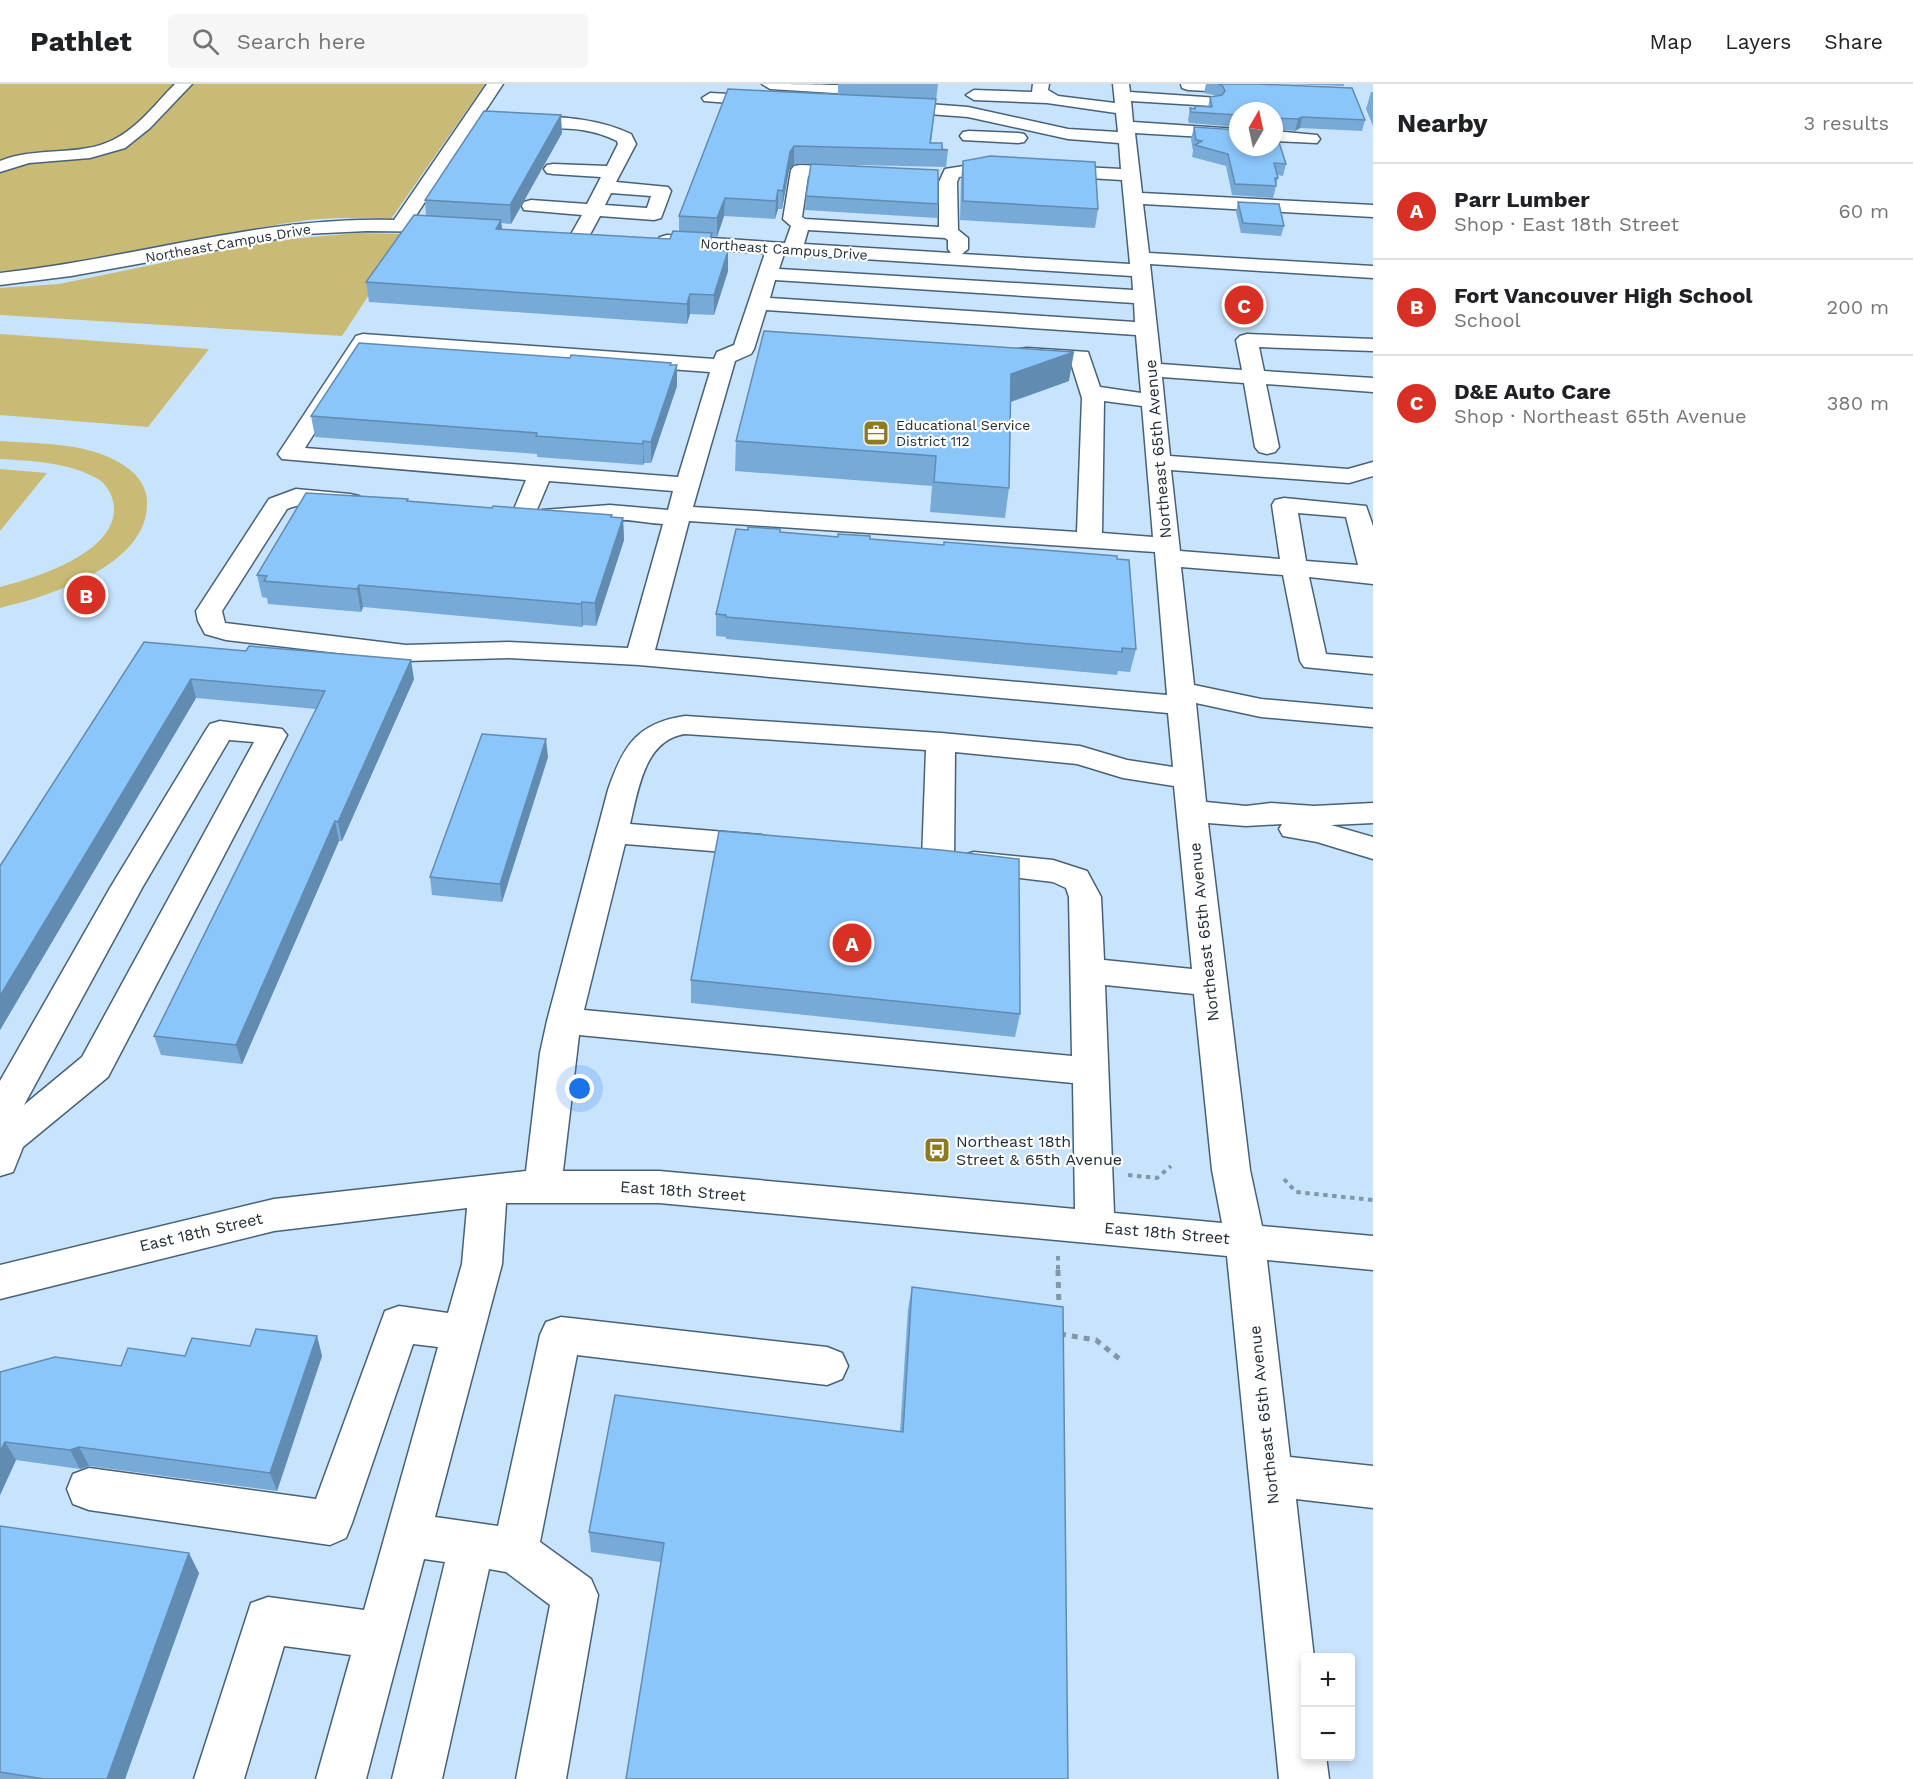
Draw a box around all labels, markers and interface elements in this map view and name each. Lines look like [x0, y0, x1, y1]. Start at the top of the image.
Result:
search box [168, 14, 588, 68]
text: Pathlet [30, 25, 132, 58]
icon: search [189, 25, 222, 58]
text: Search here [237, 29, 366, 54]
text: Map [1649, 29, 1692, 54]
text: Layers [1725, 29, 1791, 54]
text: Share [1824, 29, 1883, 54]
north arrow [1229, 102, 1283, 156]
text: Nearby [1397, 108, 1488, 138]
text: 3 results [1804, 111, 1889, 135]
text: Parr Lumber [1454, 187, 1590, 212]
text: A [1410, 199, 1423, 223]
text: 60 m [1839, 199, 1889, 223]
text: Shop · East 18th Street [1454, 212, 1679, 236]
street label: Northeast Campus Drive [144, 221, 312, 265]
street label: Northeast Campus Drive [700, 235, 868, 263]
pin: C [1224, 282, 1264, 328]
text: Fort Vancouver High School [1454, 283, 1753, 308]
text: B [1410, 295, 1423, 319]
text: 200 m [1827, 295, 1889, 319]
text: School [1454, 308, 1521, 332]
street label: Northeast 65th Avenue [1141, 359, 1175, 539]
text: D&E Auto Care [1454, 379, 1611, 404]
text: C [1410, 391, 1423, 415]
text: 380 m [1827, 391, 1889, 415]
text: Shop · Northeast 65th Avenue [1454, 404, 1747, 428]
place label: Educational Service District 112 [896, 417, 1030, 449]
office icon: Educational Service District 112 [861, 418, 891, 448]
pin: B [66, 572, 106, 618]
street label: Northeast 65th Avenue [1185, 842, 1223, 1022]
pin: A [832, 920, 872, 966]
your location [565, 1074, 594, 1103]
place label: Northeast 18th Street & 65th Avenue [956, 1132, 1122, 1169]
bus stop icon: Northeast 18th Street & 65th Avenue [922, 1135, 952, 1165]
street label: East 18th Street [620, 1177, 747, 1205]
street label: East 18th Street [138, 1209, 265, 1255]
street label: East 18th Street [1103, 1218, 1231, 1248]
street label: Northeast 65th Avenue [1245, 1325, 1283, 1505]
map controls [1301, 1653, 1355, 1761]
button: + [1301, 1653, 1355, 1707]
button: − [1301, 1707, 1355, 1761]

